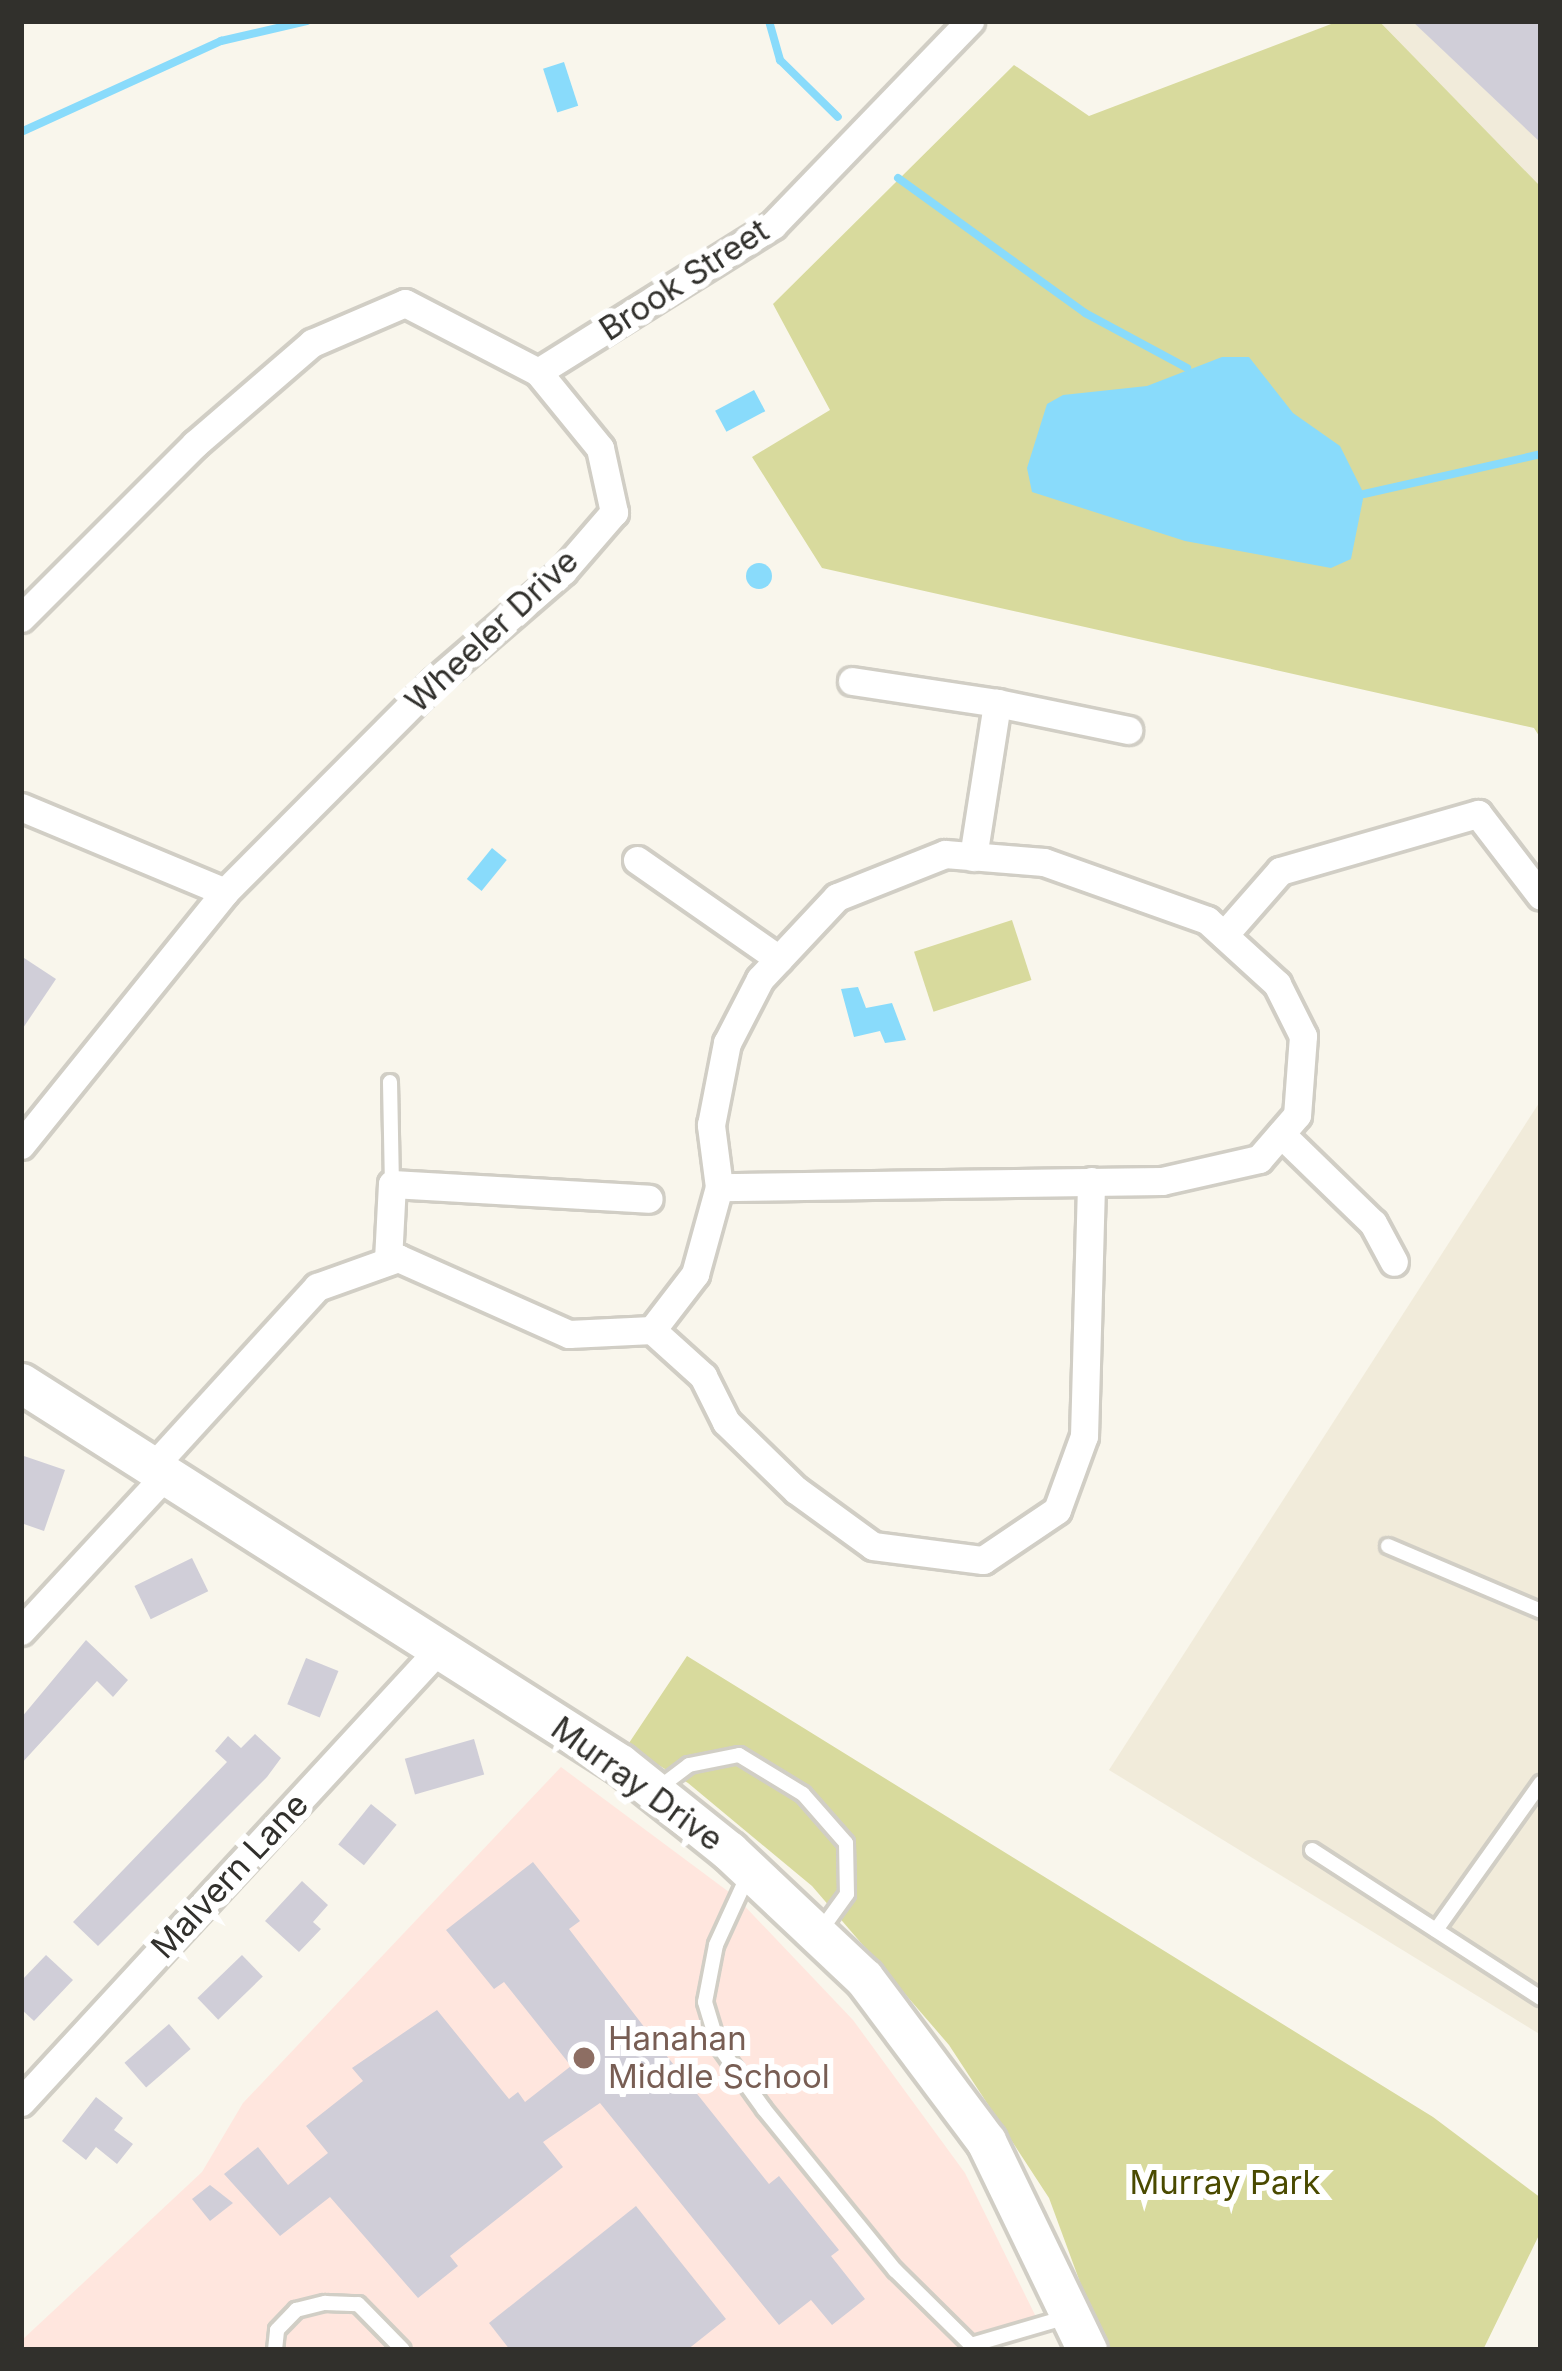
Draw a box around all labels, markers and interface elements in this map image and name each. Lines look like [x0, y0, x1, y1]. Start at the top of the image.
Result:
street label: Brook Street [592, 211, 776, 349]
street label: Wheeler Drive [398, 541, 586, 721]
street label: Murray Drive [543, 1708, 731, 1860]
street label: Malvern Lane [143, 1785, 317, 1967]
place label: Hanahan Middle School [608, 2019, 830, 2097]
marker: Hanahan Middle School [571, 2045, 597, 2071]
park label: Murray Park [1129, 2163, 1321, 2203]

